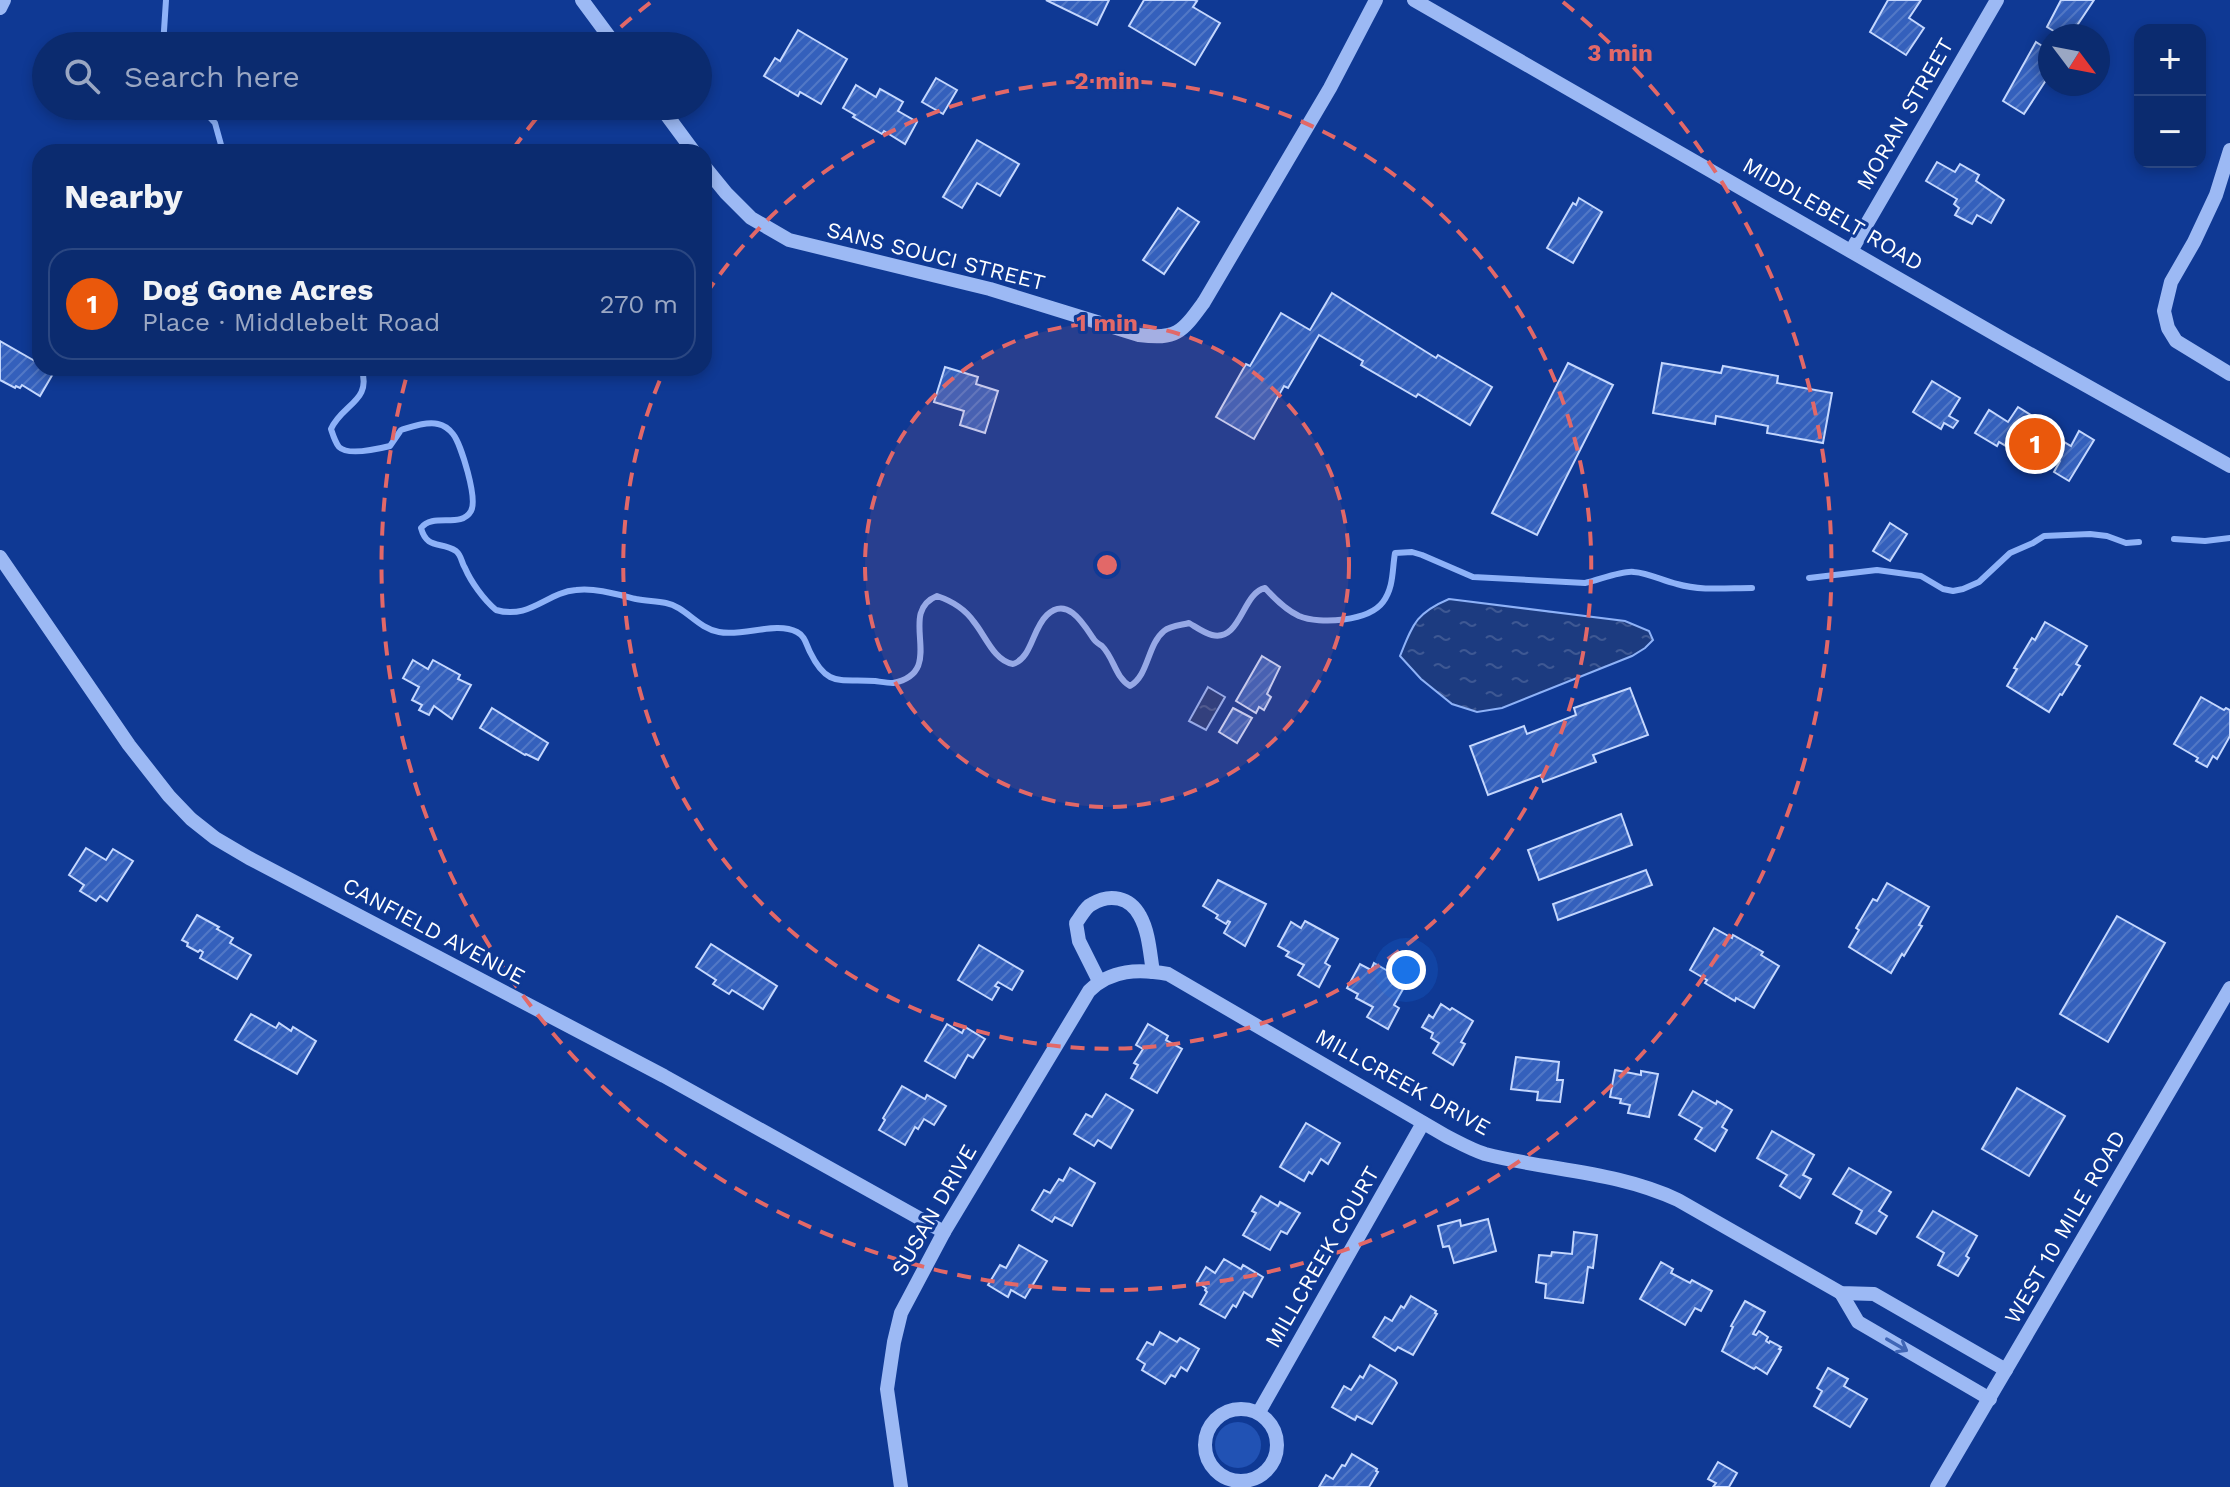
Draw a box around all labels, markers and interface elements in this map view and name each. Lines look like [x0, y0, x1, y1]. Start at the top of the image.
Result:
north arrow [2038, 24, 2110, 96]
map controls [2134, 24, 2206, 168]
button: + [2134, 24, 2206, 96]
search box [32, 32, 712, 120]
street label: MORAN STREET [1851, 34, 1959, 194]
text: 3 min [1587, 39, 1653, 67]
icon: search [60, 54, 104, 98]
text: Search here [124, 59, 300, 94]
text: 2 min [1074, 67, 1140, 95]
button: − [2134, 96, 2206, 168]
street label: MIDDLEBELT ROAD [1738, 152, 1928, 276]
text: Nearby [64, 176, 183, 216]
street label: SANS SOUCI STREET [824, 217, 1048, 295]
text: Dog Gone Acres [142, 272, 373, 307]
text: 1 [86, 289, 98, 319]
text: 270 m [599, 289, 678, 319]
text: Place · Middlebelt Road [142, 307, 440, 337]
text: 1 min [1076, 309, 1138, 337]
pin: 1 [2009, 414, 2061, 474]
centre of rings [1093, 551, 1121, 579]
street label: CANFIELD AVENUE [339, 872, 529, 990]
your location [1386, 950, 1426, 990]
street label: MILLCREEK DRIVE [1311, 1024, 1495, 1140]
street label: WEST 10 MILE ROAD [1999, 1126, 2131, 1328]
street label: SUSAN DRIVE [886, 1140, 982, 1280]
street label: MILLCREEK COURT [1260, 1162, 1384, 1352]
one-way arrow [1884, 1338, 1908, 1353]

